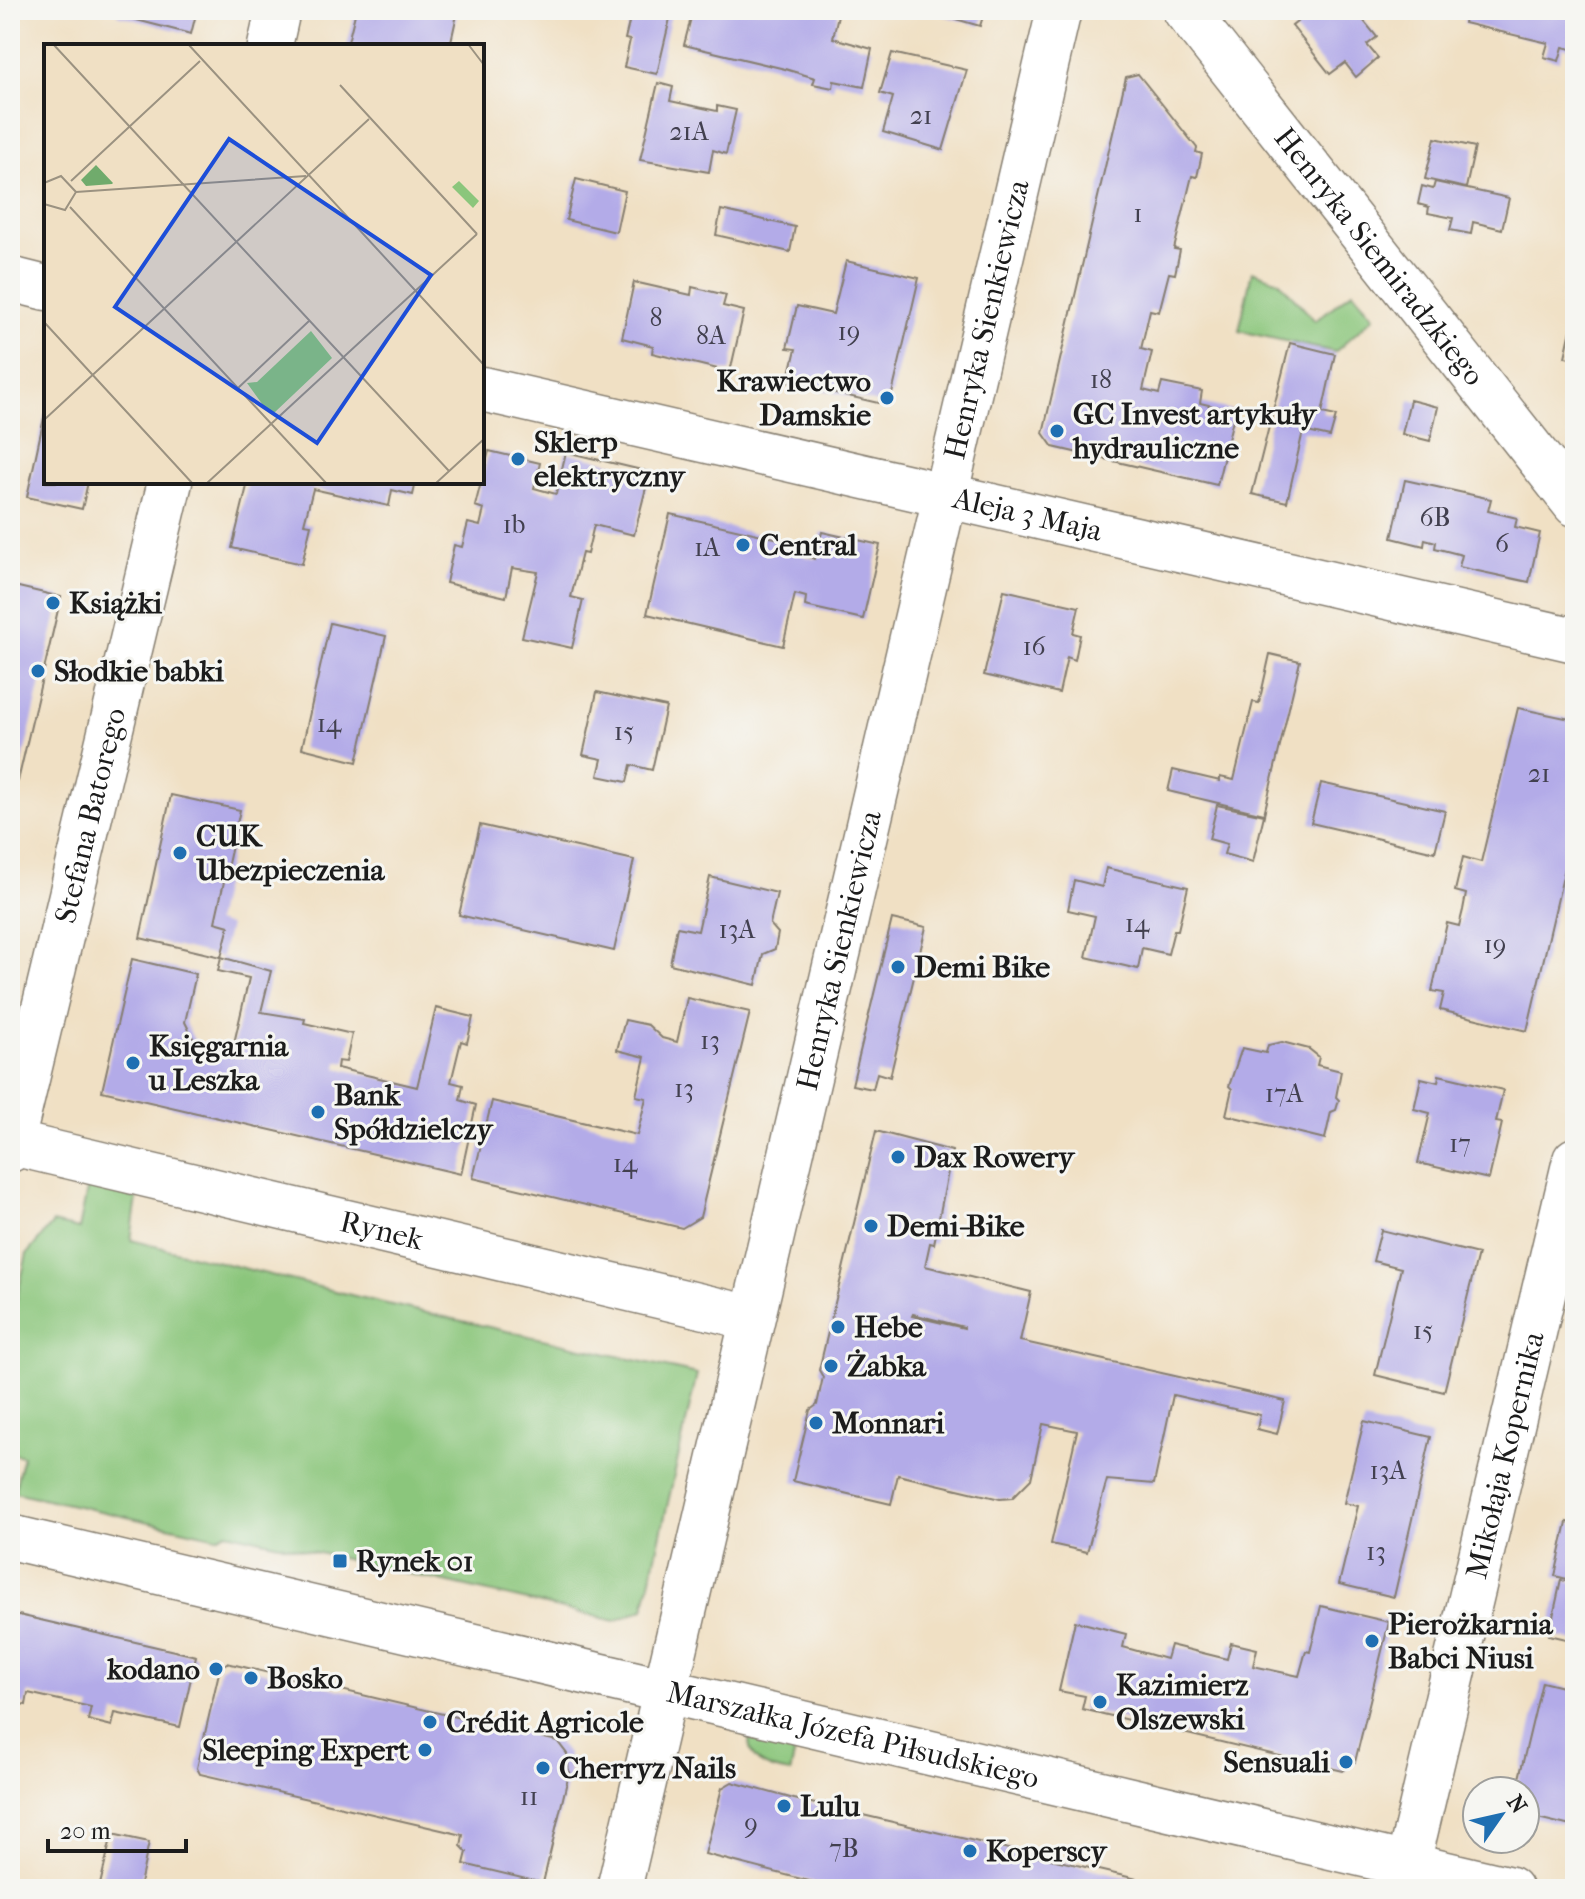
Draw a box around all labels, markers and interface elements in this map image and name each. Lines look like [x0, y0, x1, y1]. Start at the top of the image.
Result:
inset map [44, 44, 484, 484]
house number: 21 [910, 100, 932, 131]
house number: 21A [669, 116, 710, 147]
street label: Henryka Siemiradzkiego [1267, 121, 1492, 393]
street label: Henryka Sienkiewicza [937, 175, 1037, 463]
house number: 1 [1133, 198, 1143, 229]
house number: 8 [649, 302, 663, 333]
house number: 19 [838, 316, 860, 347]
house number: 8A [696, 320, 727, 351]
place label: Krawiectwo Damskie [716, 364, 871, 433]
house number: 18 [1090, 364, 1112, 395]
marker: Krawiectwo Damskie [878, 389, 896, 407]
place label: GC Invest artykuły hydrauliczne [1072, 397, 1318, 466]
marker: GC Invest artykuły hydrauliczne [1048, 422, 1066, 440]
place label: Sklerp elektryczny [534, 425, 687, 494]
marker: Sklerp elektryczny [509, 450, 527, 468]
street label: Aleja 3 Maja [949, 481, 1107, 549]
house number: 6B [1420, 502, 1451, 533]
house number: 1b [503, 509, 525, 540]
place label: Central [759, 528, 858, 563]
house number: 6 [1495, 528, 1510, 559]
house number: 1A [694, 532, 721, 563]
marker: Central [734, 536, 752, 554]
place label: Książki [69, 586, 162, 621]
marker: Książki [44, 594, 62, 612]
house number: 16 [1022, 631, 1047, 662]
place label: Słodkie babki [54, 654, 224, 689]
marker: Słodkie babki [29, 662, 47, 680]
street label: Stefana Batorego [48, 704, 133, 927]
house number: 14 [317, 708, 342, 739]
house number: 15 [614, 716, 634, 747]
house number: 21 [1528, 758, 1550, 789]
street label: Henryka Sienkiewicza [790, 806, 889, 1094]
place label: CUK Ubezpieczenia [196, 819, 385, 888]
marker: CUK Ubezpieczenia [171, 844, 189, 862]
house number: 14 [1125, 908, 1150, 939]
house number: 13A [719, 914, 757, 945]
house number: 19 [1484, 929, 1506, 960]
place label: Demi Bike [914, 950, 1050, 985]
marker: Demi Bike [889, 958, 907, 976]
house number: 13 [700, 1025, 720, 1056]
place label: Księgarnia u Leszka [148, 1029, 289, 1098]
marker: Księgarnia u Leszka [124, 1054, 142, 1072]
house number: 13 [674, 1073, 694, 1104]
place label: Bank Spółdzielczy [334, 1078, 494, 1147]
house number: 17A [1265, 1078, 1304, 1109]
marker: Bank Spółdzielczy [309, 1103, 327, 1121]
house number: 17 [1449, 1128, 1471, 1159]
place label: Dax Rowery [914, 1140, 1076, 1175]
house number: 14 [613, 1148, 638, 1179]
marker: Dax Rowery [889, 1148, 907, 1166]
street label: Rynek [337, 1204, 427, 1258]
place label: Demi-Bike [887, 1209, 1025, 1244]
marker: Demi-Bike [862, 1217, 880, 1235]
place label: Hebe [854, 1310, 923, 1345]
house number: 15 [1413, 1315, 1433, 1346]
marker: Hebe [829, 1318, 847, 1336]
street label: Mikołaja Kopernika [1459, 1327, 1552, 1582]
place label: Żabka [847, 1349, 927, 1384]
marker: Żabka [822, 1357, 840, 1375]
place label: Monnari [832, 1406, 945, 1441]
marker: Monnari [807, 1414, 825, 1432]
house number: 13A [1370, 1455, 1408, 1486]
house number: 13 [1366, 1536, 1386, 1567]
place label: Rynek 01 [356, 1544, 474, 1579]
marker: Rynek 01 [331, 1552, 349, 1570]
place label: Pierożkarnia Babci Niusi [1388, 1607, 1554, 1676]
marker: Pierożkarnia Babci Niusi [1363, 1632, 1381, 1650]
place label: kodano [106, 1652, 200, 1687]
marker: kodano [207, 1660, 225, 1678]
place label: Bosko [267, 1661, 343, 1696]
place label: Kazimierz Olszewski [1116, 1668, 1249, 1737]
marker: Bosko [242, 1669, 260, 1687]
street label: Marszałka Józefa Piłsudskiego [663, 1675, 1043, 1796]
marker: Kazimierz Olszewski [1091, 1693, 1109, 1711]
place label: Crédit Agricole [446, 1705, 644, 1740]
marker: Crédit Agricole [421, 1713, 439, 1731]
place label: Sleeping Expert [202, 1733, 409, 1768]
marker: Sleeping Expert [416, 1741, 434, 1759]
place label: Sensuali [1223, 1745, 1330, 1780]
place label: Cherryz Nails [559, 1751, 736, 1786]
marker: Sensuali [1337, 1753, 1355, 1771]
marker: Cherryz Nails [534, 1759, 552, 1777]
north arrow [1461, 1775, 1541, 1855]
house number: 11 [520, 1781, 538, 1812]
place label: Lulu [800, 1789, 861, 1824]
text: N [1501, 1790, 1532, 1819]
marker: Lulu [775, 1797, 793, 1815]
scale bar [48, 1803, 186, 1853]
house number: 9 [744, 1808, 758, 1839]
text: 20 m [60, 1817, 111, 1845]
house number: 7B [829, 1833, 859, 1864]
place label: Koperscy [986, 1834, 1109, 1869]
marker: Koperscy [961, 1842, 979, 1860]

